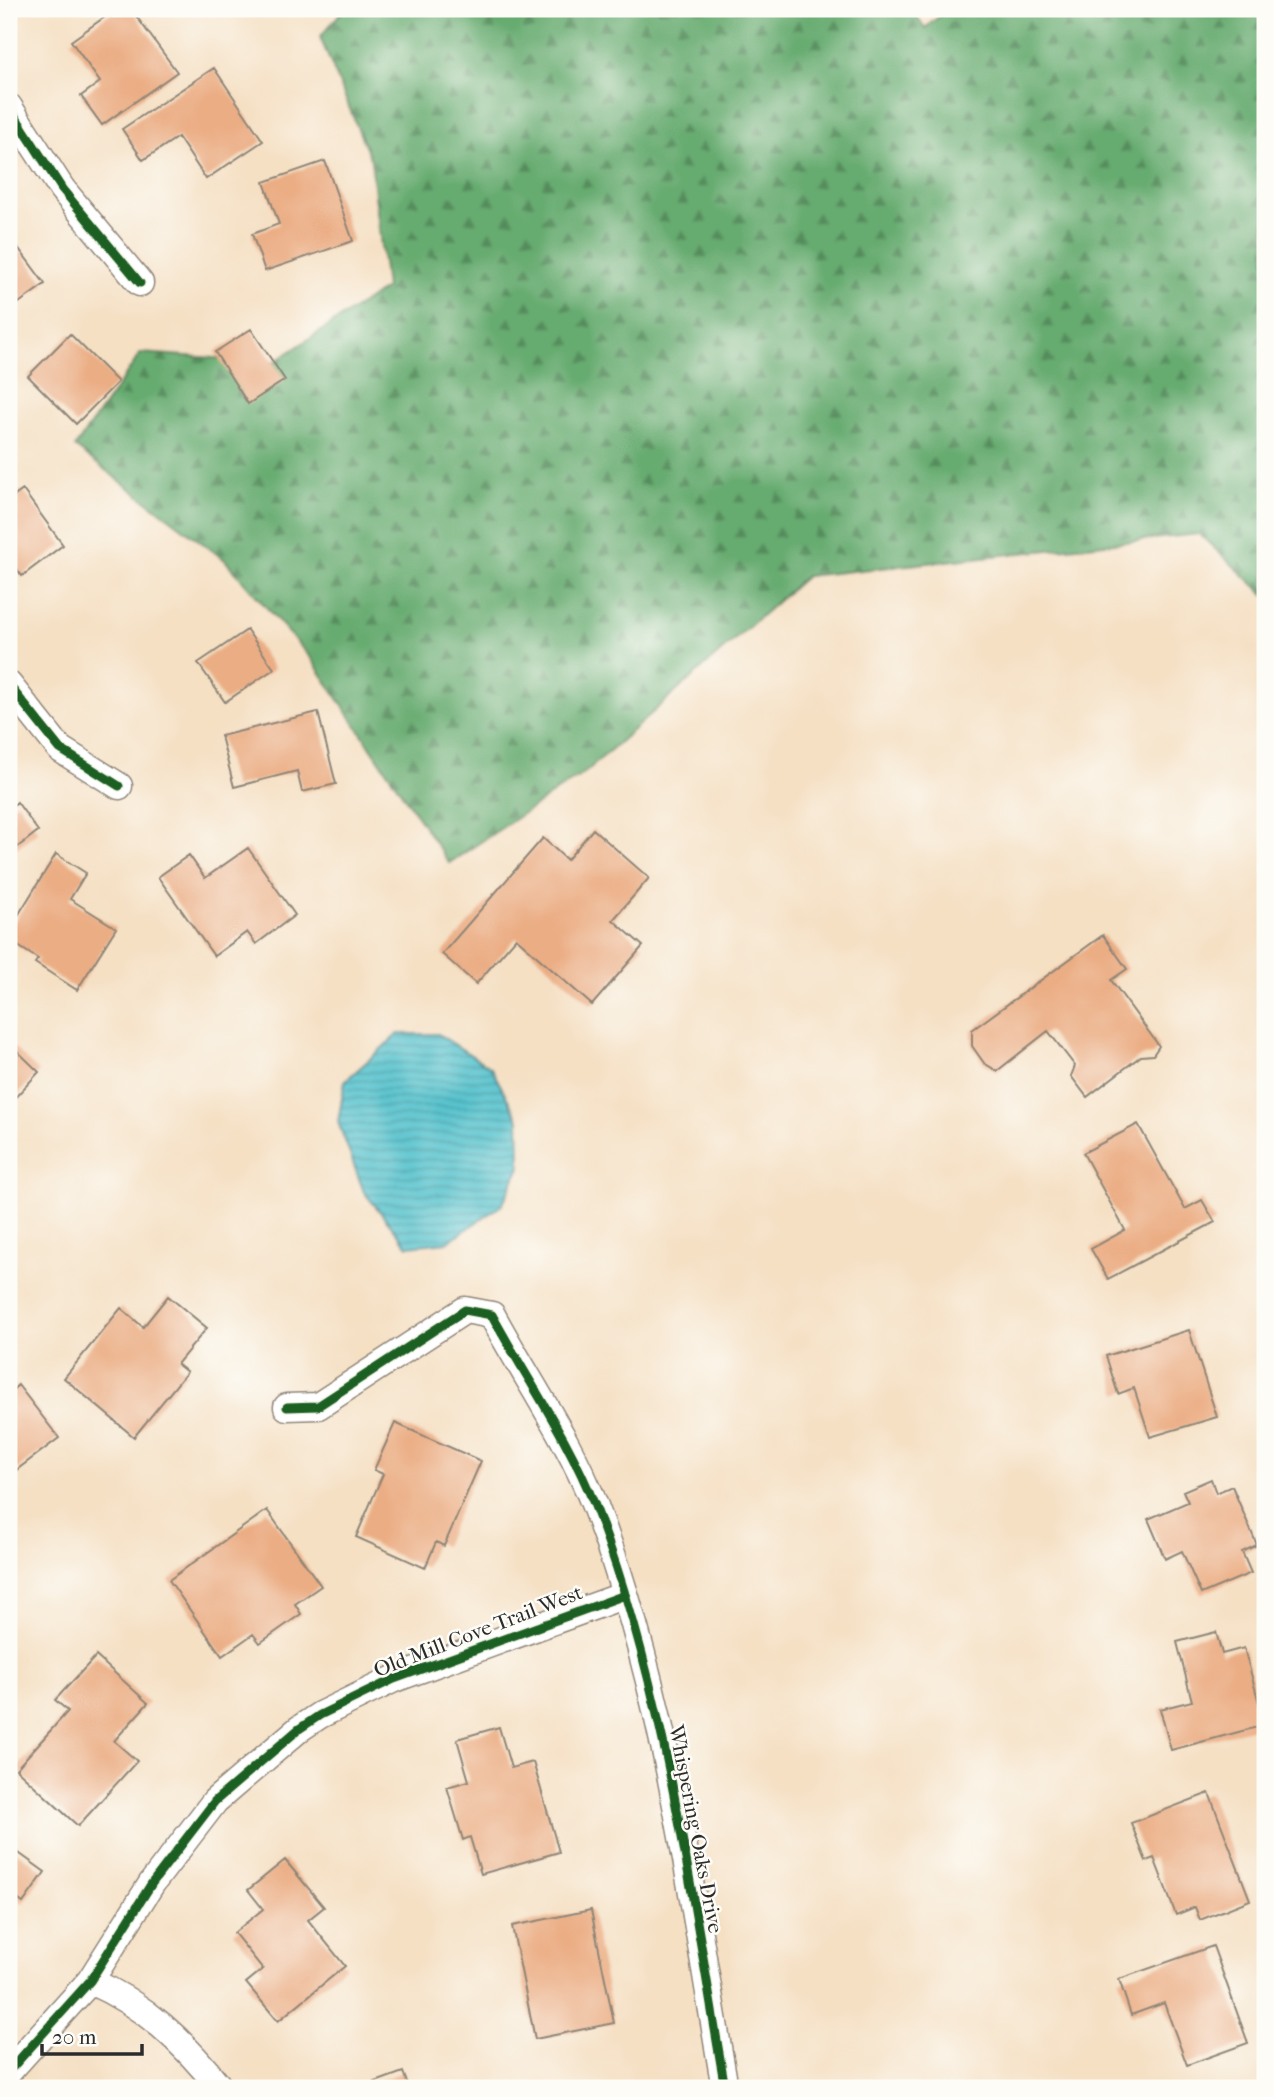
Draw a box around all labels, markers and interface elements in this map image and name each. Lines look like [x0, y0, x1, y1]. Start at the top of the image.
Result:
street label: Old Mill Cove Trail West [370, 1580, 586, 1682]
street label: Whispering Oaks Drive [664, 1722, 728, 1935]
scale bar [42, 2013, 142, 2057]
text: 20 m [52, 2025, 97, 2049]

